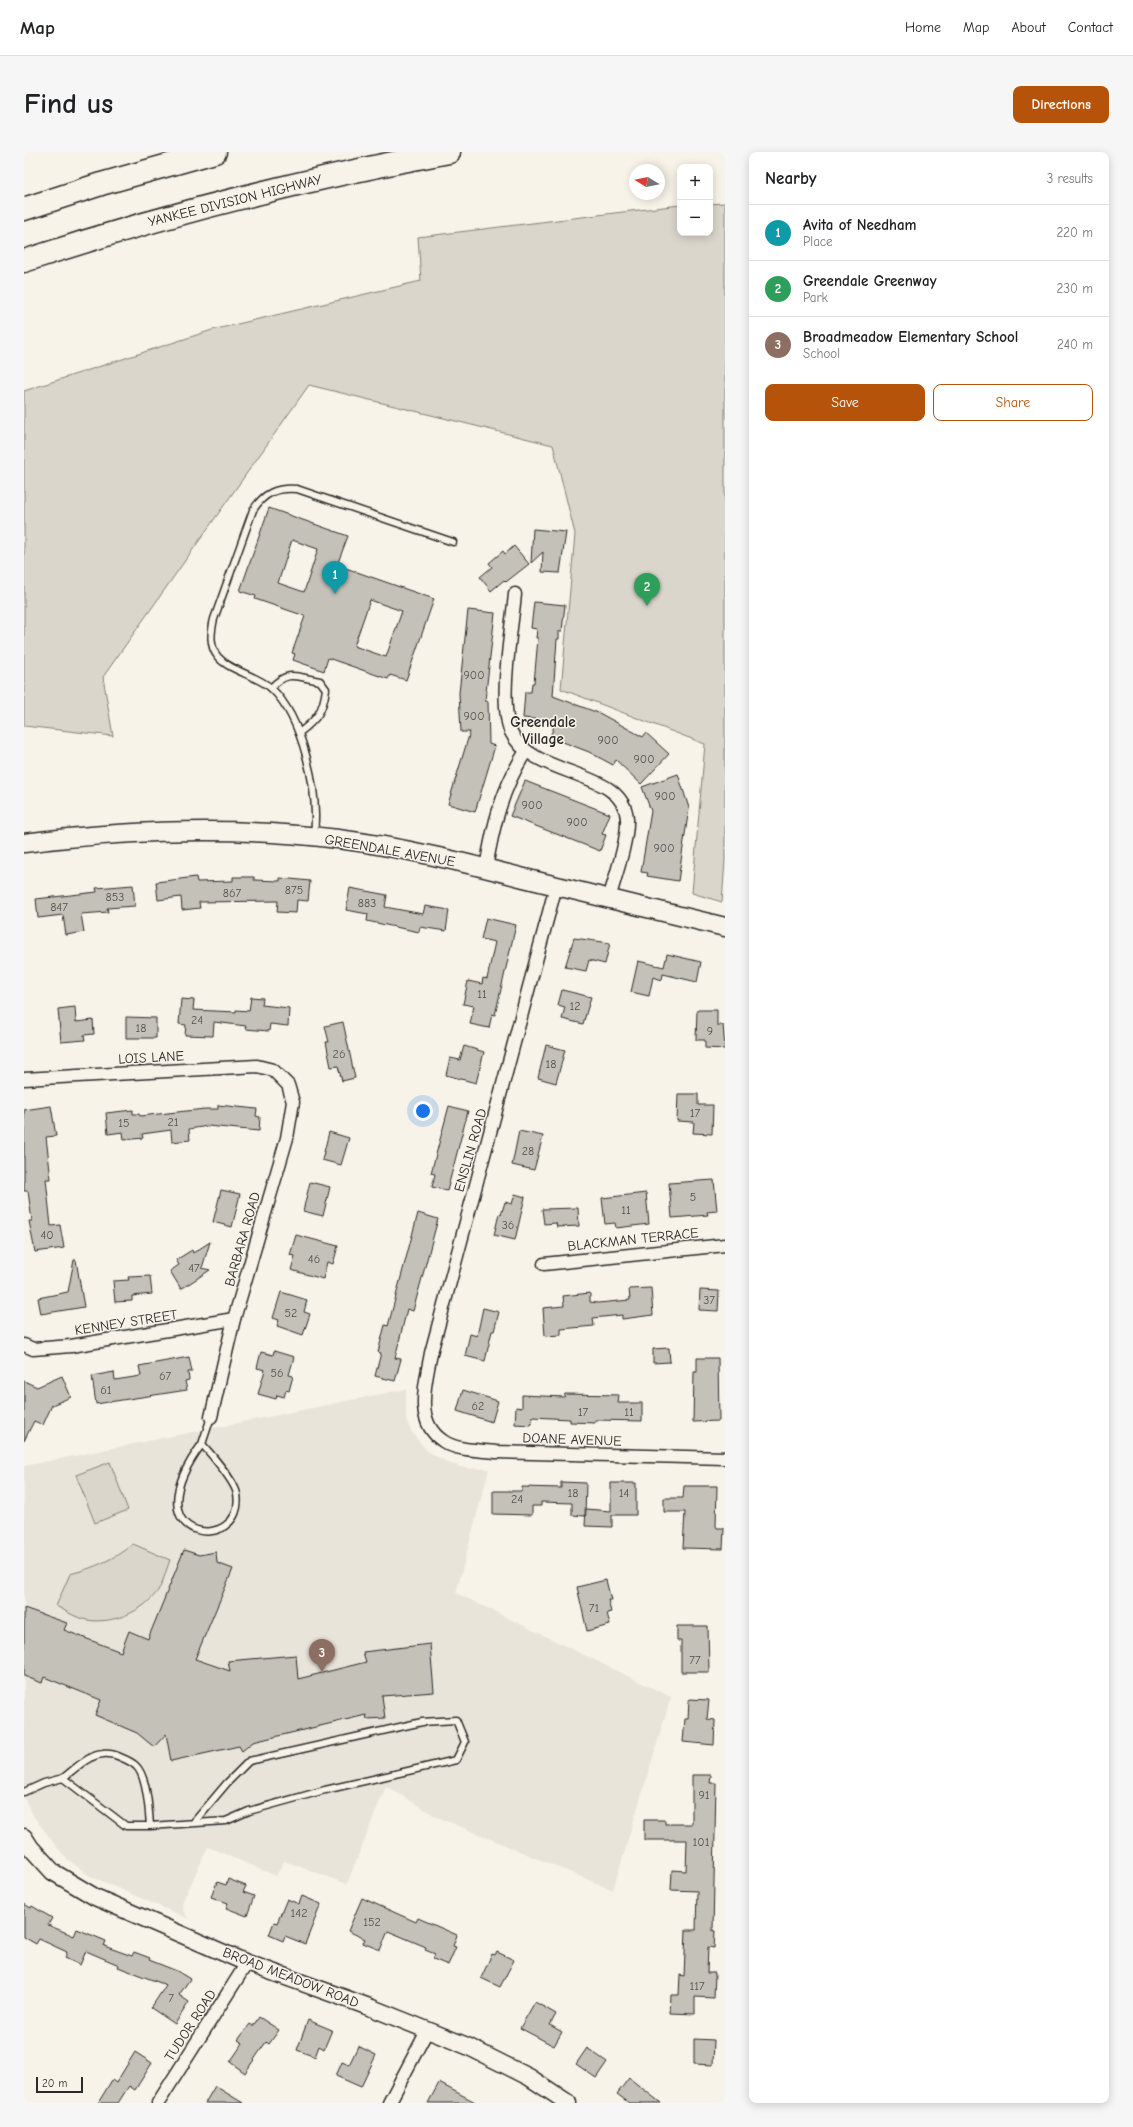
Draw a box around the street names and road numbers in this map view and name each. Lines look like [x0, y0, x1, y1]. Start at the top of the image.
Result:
street label: YANKEE DIVISION HIGHWAY [146, 170, 325, 230]
street label: GREENDALE AVENUE [323, 831, 457, 870]
street label: LOIS LANE [118, 1047, 184, 1068]
street label: ENSLIN ROAD [450, 1106, 491, 1194]
street label: BARBARA ROAD [221, 1190, 264, 1288]
street label: BLACKMAN TERRACE [567, 1224, 699, 1255]
street label: KENNEY STREET [74, 1306, 179, 1339]
street label: DOANE AVENUE [522, 1429, 622, 1450]
street label: BROAD MEADOW ROAD [220, 1944, 362, 2011]
street label: TUDOR ROAD [161, 1986, 220, 2064]

